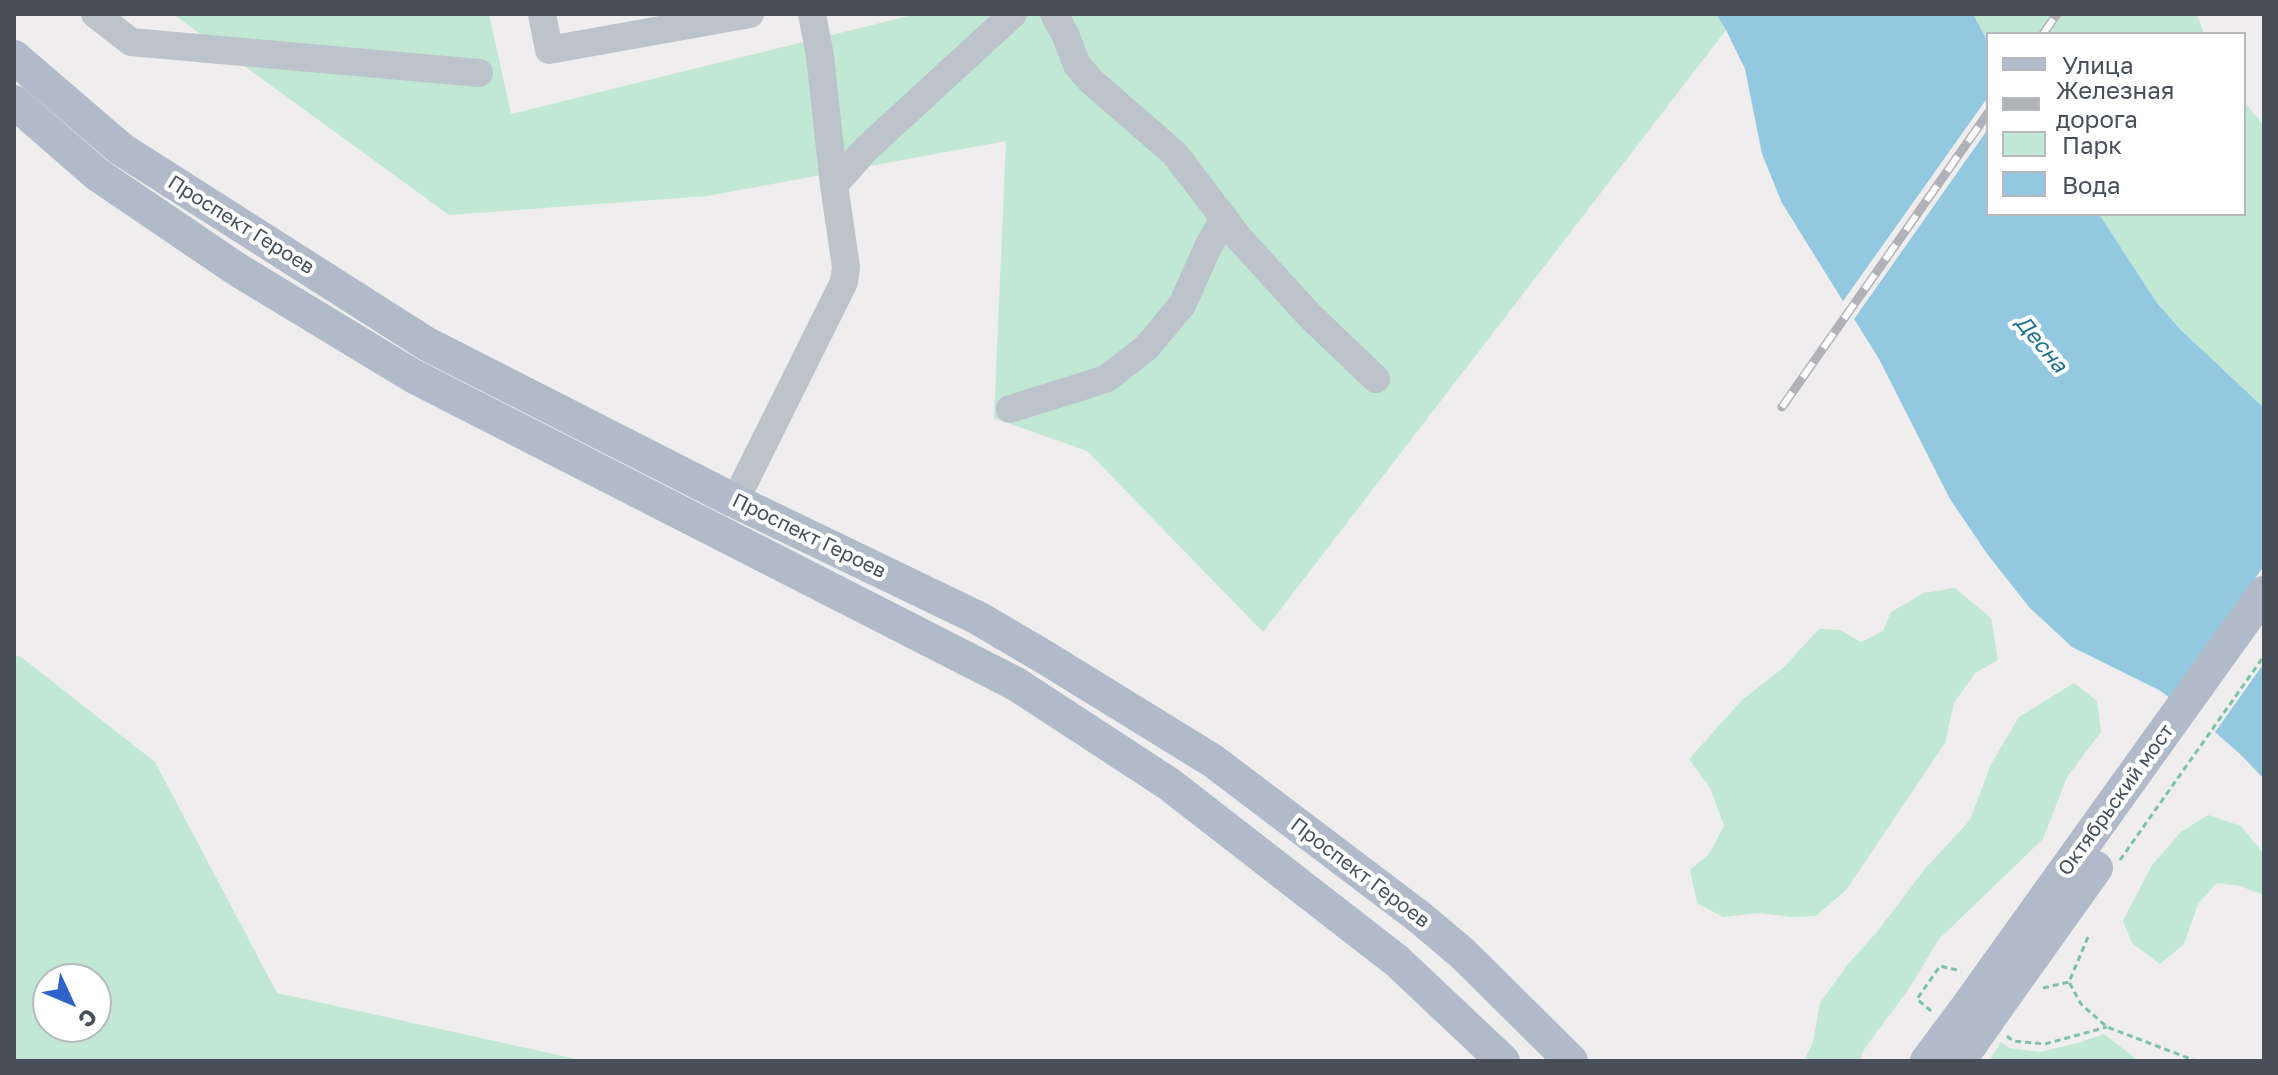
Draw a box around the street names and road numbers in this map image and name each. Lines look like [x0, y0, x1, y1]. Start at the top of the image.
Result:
street label: Проспект Героев [163, 170, 319, 280]
street label: Проспект Героев [728, 488, 890, 584]
street label: Октябрьский мост [2053, 720, 2179, 880]
street label: Проспект Героев [1286, 813, 1434, 933]

